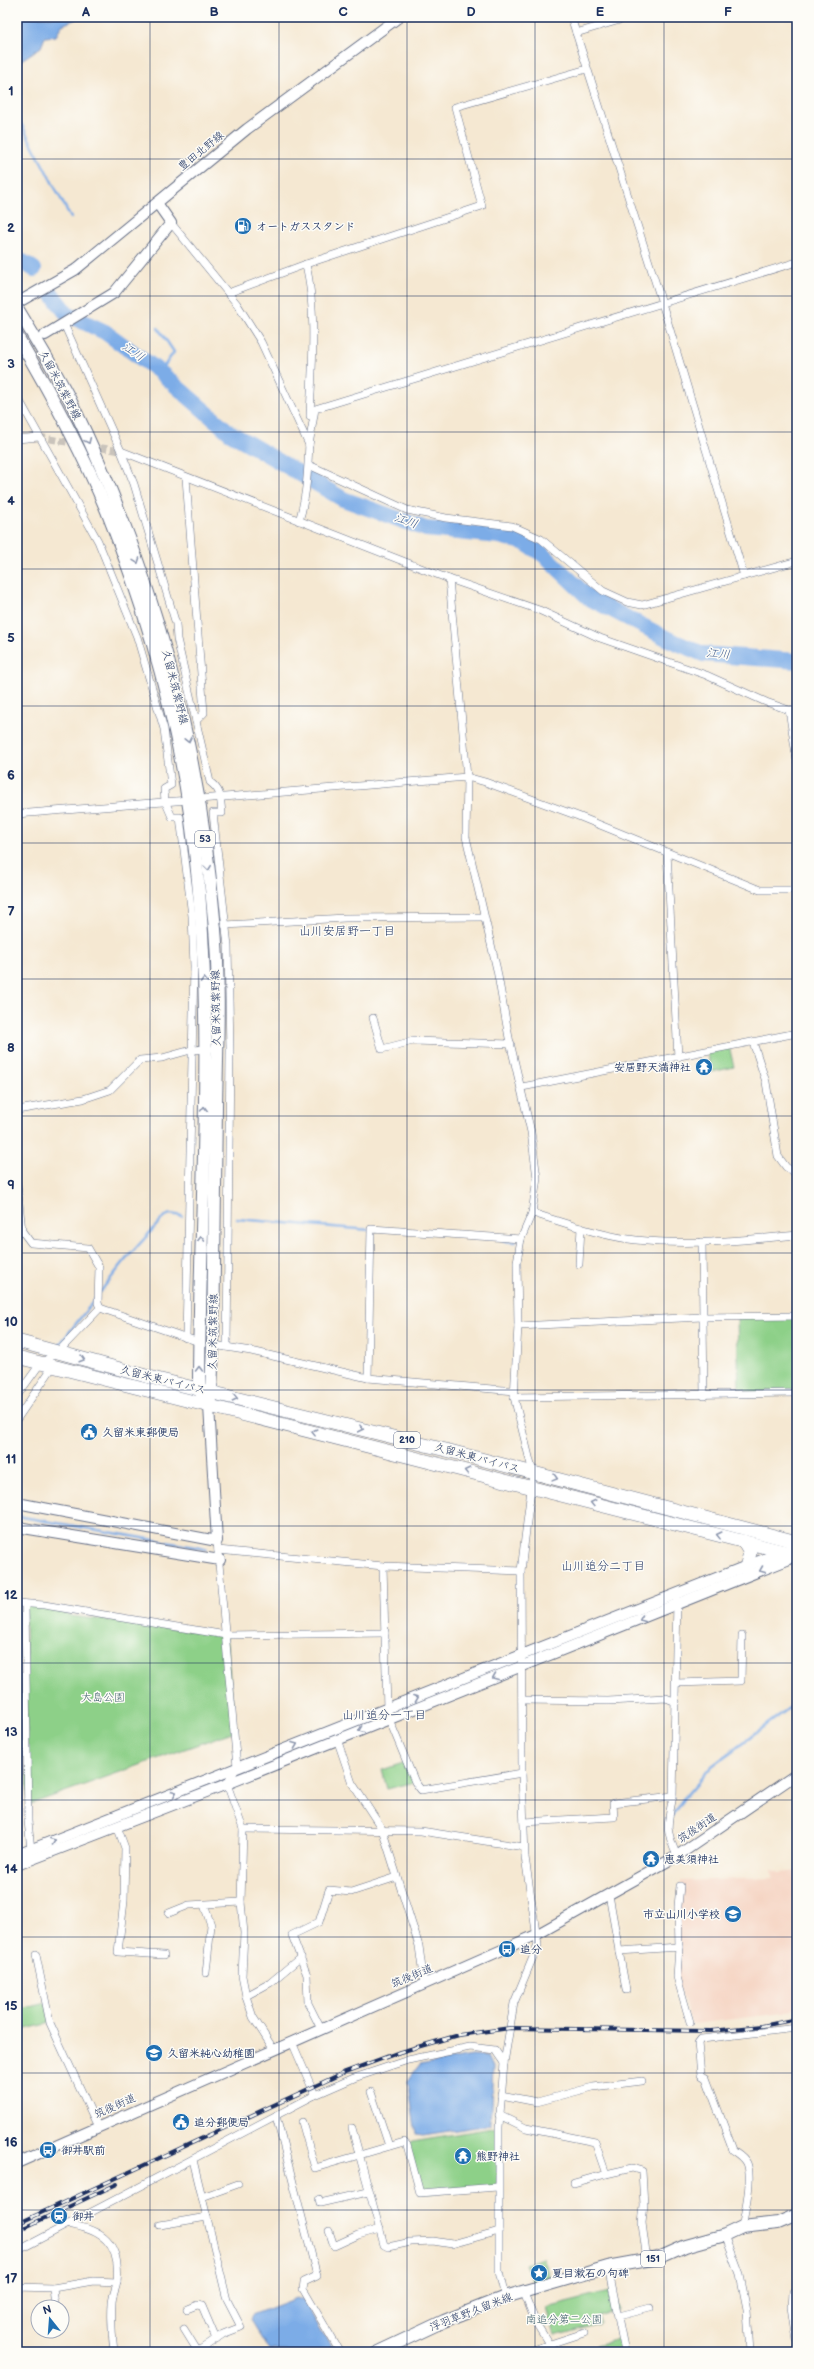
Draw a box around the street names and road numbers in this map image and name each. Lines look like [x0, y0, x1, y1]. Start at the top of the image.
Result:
street label: 豊田北野線 [176, 129, 226, 173]
street label: 久留米筑紫野線 [36, 348, 84, 422]
street label: 久留米筑紫野線 [159, 648, 191, 726]
road number: 53 [195, 831, 215, 847]
street label: 久留米筑紫野線 [209, 969, 223, 1047]
street label: 久留米筑紫野線 [206, 1293, 220, 1371]
street label: 久留米東バイパス [119, 1363, 207, 1397]
road number: 210 [394, 1432, 420, 1448]
street label: 久留米東バイパス [433, 1440, 521, 1476]
street label: 筑後街道 [675, 1810, 719, 1846]
street label: 筑後街道 [389, 1961, 435, 1991]
street label: 筑後街道 [92, 2091, 138, 2121]
road number: 151 [641, 2251, 665, 2267]
street label: 浮羽草野久留米線 [428, 2290, 514, 2334]

